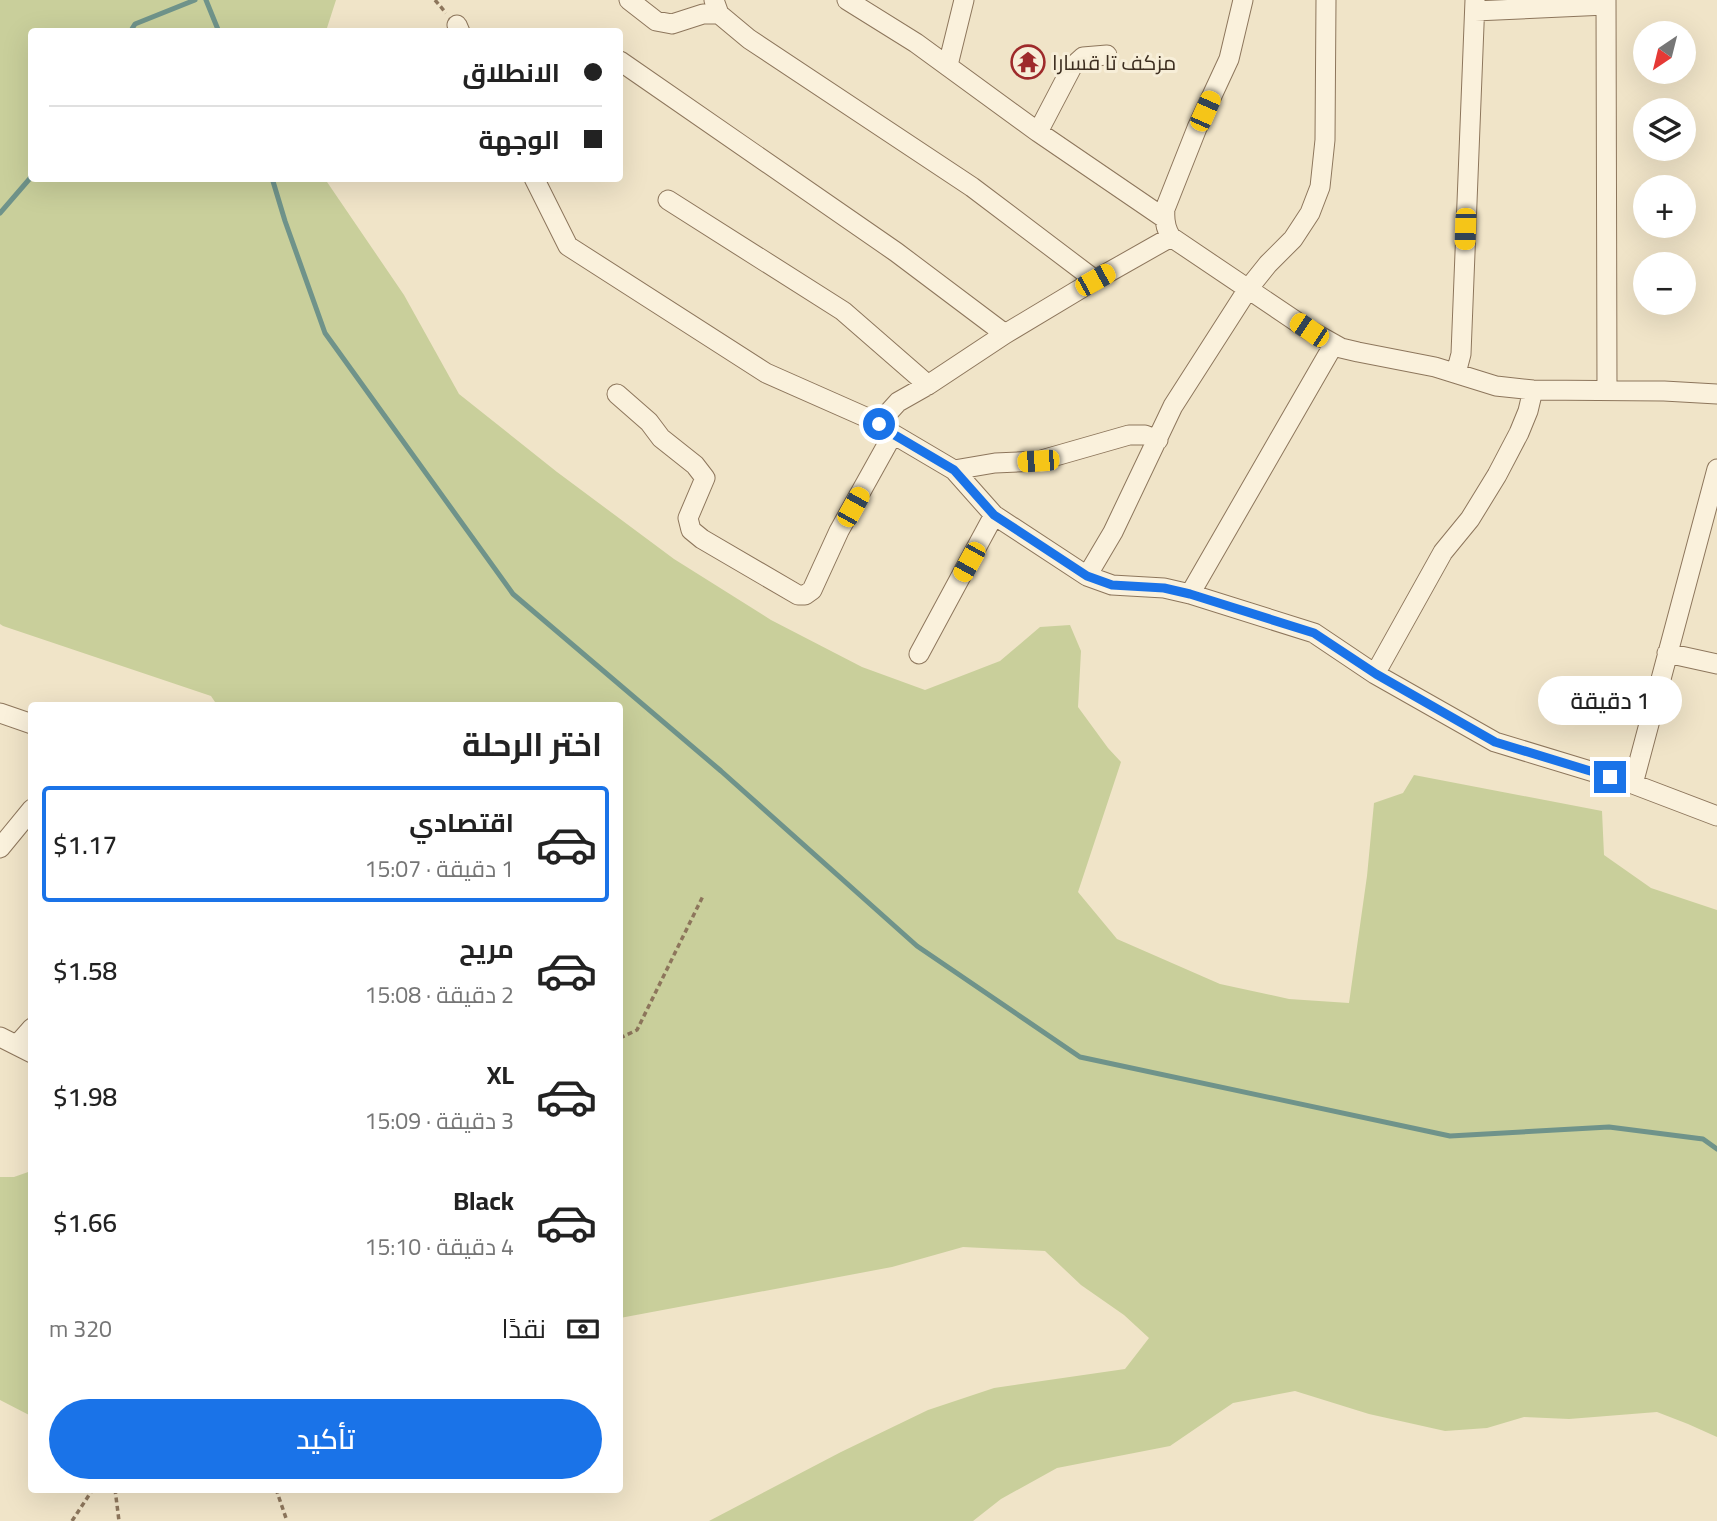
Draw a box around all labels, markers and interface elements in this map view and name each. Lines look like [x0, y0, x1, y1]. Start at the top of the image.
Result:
north arrow [1633, 21, 1696, 84]
map controls [1633, 21, 1696, 315]
temple icon: مزكف تا قسارا [1009, 43, 1047, 81]
place label: مزكف تا قسارا [1052, 43, 1176, 82]
text: الانطلاق [462, 48, 560, 97]
car [1187, 88, 1224, 134]
button: layers [1633, 98, 1696, 161]
text: الوجهة [479, 115, 560, 164]
button: + [1633, 175, 1696, 238]
car [1454, 208, 1477, 250]
button: − [1633, 252, 1696, 315]
car [1072, 261, 1119, 299]
car [1286, 310, 1333, 350]
route start [863, 408, 895, 440]
car [1017, 449, 1060, 473]
car [834, 484, 873, 530]
car [950, 539, 989, 585]
callout: 1 دقيقة [1538, 676, 1682, 724]
text: 1 دقيقة [1570, 679, 1650, 722]
text: اختر الرحلة [462, 714, 602, 774]
route end [1594, 761, 1626, 793]
text: اقتصادي [409, 798, 514, 847]
icon: car [535, 813, 598, 876]
text: $1.17 [53, 820, 117, 869]
text: 1 دقيقة · 15:07 [365, 847, 514, 890]
text: مريح [459, 924, 514, 973]
icon: car [535, 939, 598, 1002]
text: $1.58 [53, 946, 117, 995]
text: 2 دقيقة · 15:08 [365, 973, 514, 1016]
text: XL [487, 1050, 514, 1099]
icon: car [535, 1065, 598, 1128]
text: $1.98 [53, 1072, 117, 1121]
text: 3 دقيقة · 15:09 [365, 1099, 514, 1142]
text: Black [453, 1176, 514, 1225]
icon: car [535, 1191, 598, 1254]
text: $1.66 [53, 1198, 117, 1247]
text: 4 دقيقة · 15:10 [365, 1225, 514, 1268]
text: نقدًا [502, 1304, 546, 1353]
text: 320 m [49, 1307, 112, 1350]
icon: cash [564, 1310, 602, 1348]
button: تأكيد [49, 1399, 602, 1479]

